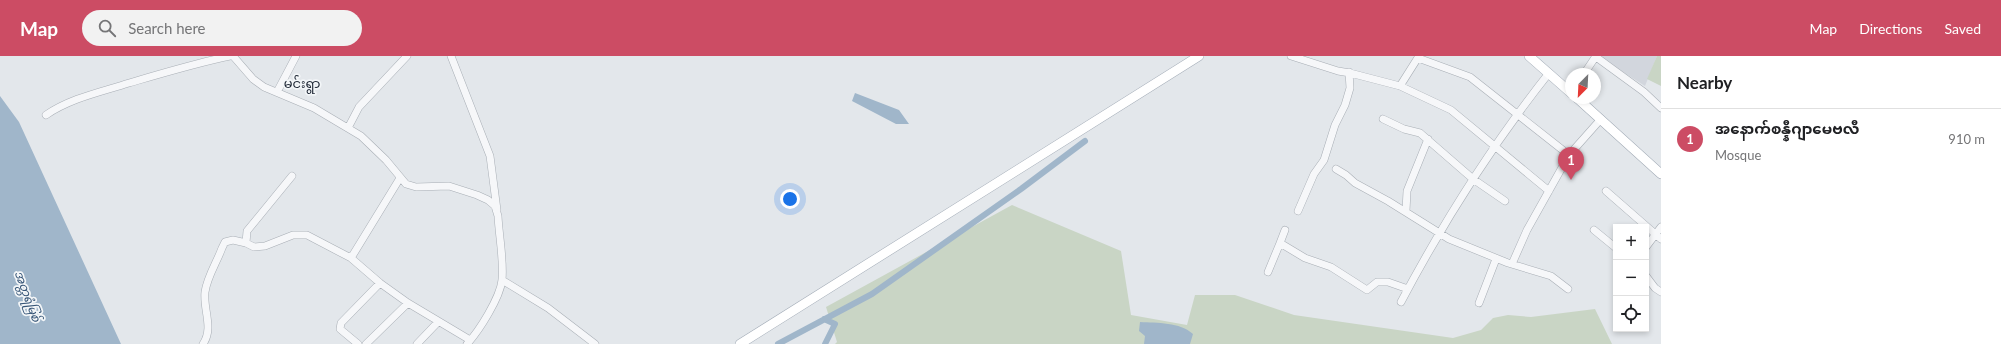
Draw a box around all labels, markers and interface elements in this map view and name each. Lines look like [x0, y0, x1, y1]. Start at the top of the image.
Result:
search box [82, 10, 362, 46]
text: Map [20, 17, 58, 40]
icon: search [96, 17, 118, 39]
text: Search here [128, 19, 206, 37]
text: Map [1810, 20, 1837, 37]
text: Directions [1859, 20, 1922, 37]
text: Saved [1944, 20, 1981, 37]
north arrow [1565, 68, 1601, 104]
text: Nearby [1677, 72, 1732, 93]
district label: မင်းရွာ [284, 75, 320, 94]
text: အနောက်စန္နီဂျာမေဗလီ [1715, 119, 1859, 137]
text: 1 [1686, 131, 1694, 147]
text: 910 m [1948, 131, 1985, 147]
pin: 1 [1558, 147, 1584, 180]
text: Mosque [1715, 147, 1761, 163]
your location [780, 189, 800, 209]
map controls [1613, 224, 1649, 332]
button: + [1613, 224, 1649, 260]
button: − [1613, 260, 1649, 296]
water label: အတ္တရံမြစ် [9, 268, 45, 326]
button: locate [1613, 296, 1649, 332]

